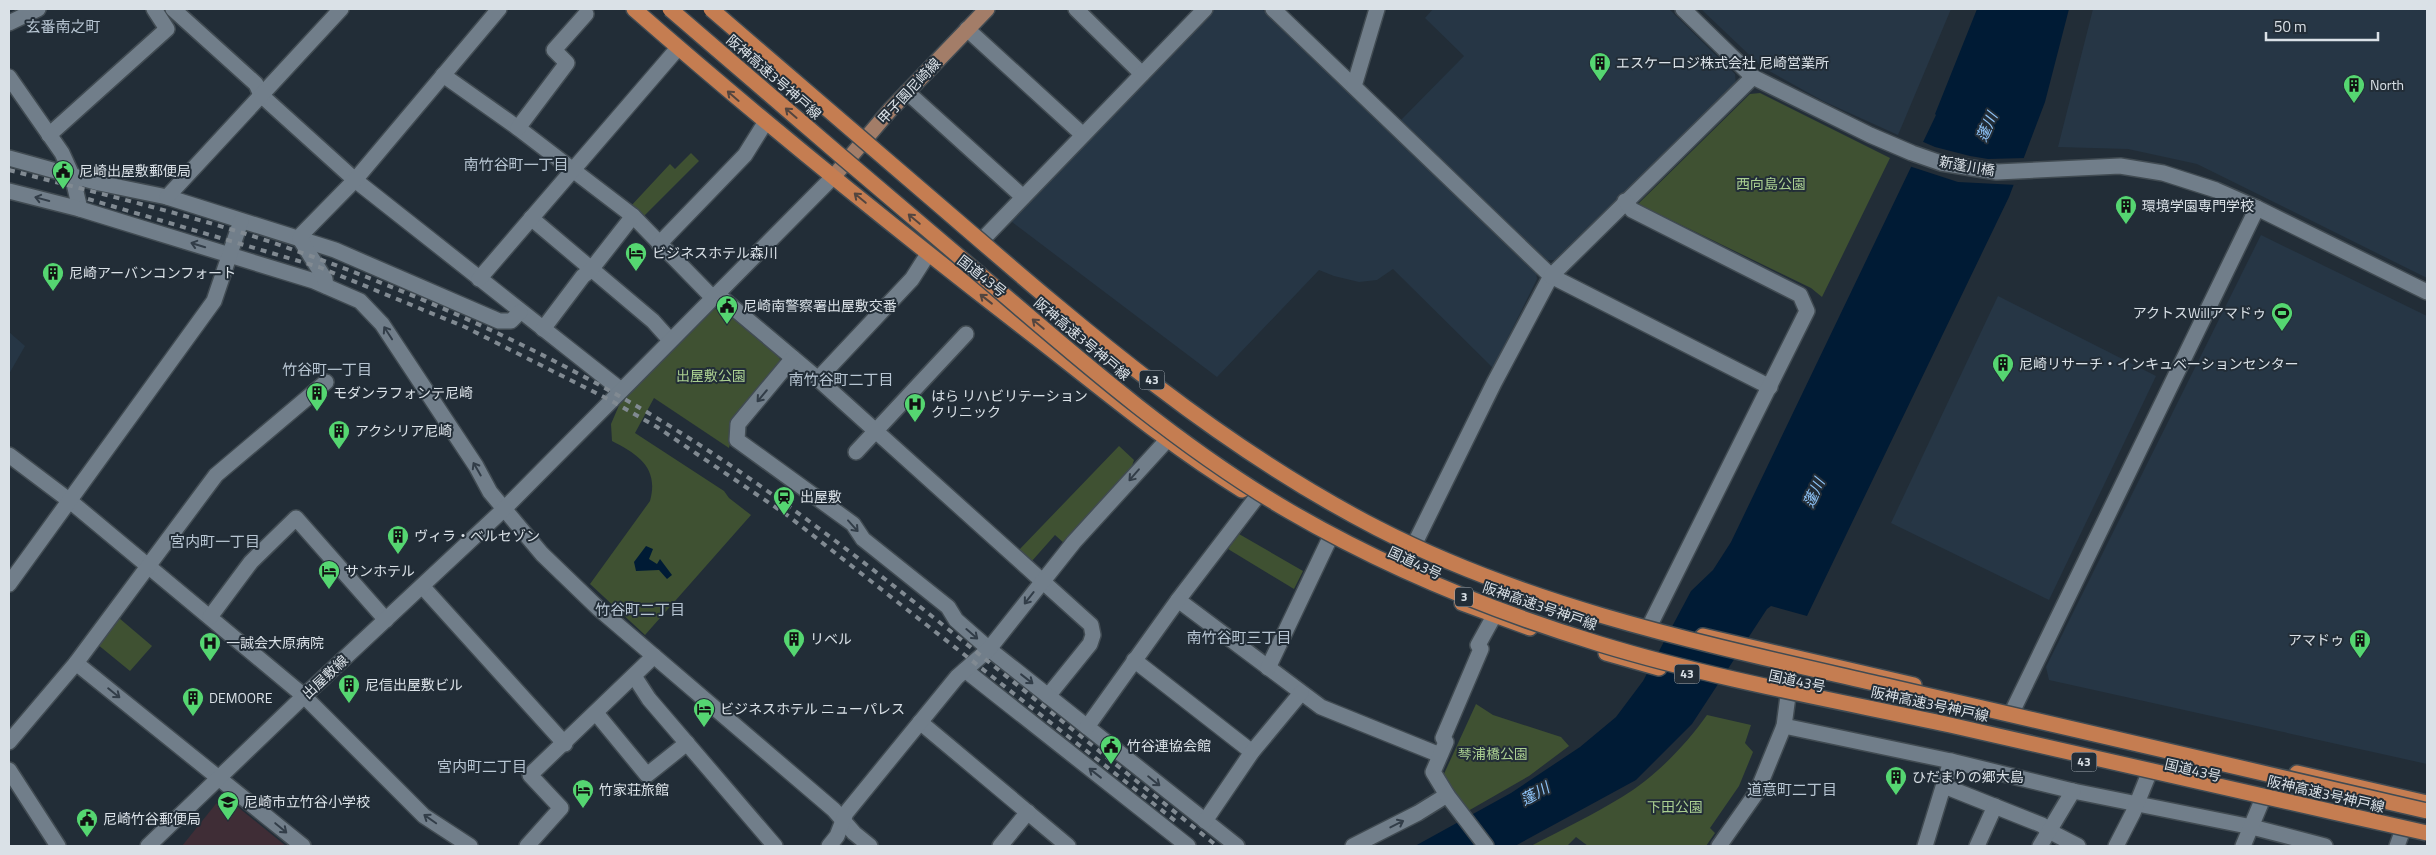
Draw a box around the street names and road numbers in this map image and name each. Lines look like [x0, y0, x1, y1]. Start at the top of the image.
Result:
street label: 阪神高速3号神戸線 [722, 29, 826, 124]
street label: 甲子園尼崎線 [872, 53, 945, 129]
street label: 新蓬川橋 [1938, 150, 1996, 181]
street label: 国道43号 [953, 250, 1012, 302]
street label: 阪神高速3号神戸線 [1030, 292, 1135, 385]
road number: 43 [1140, 370, 1164, 390]
street label: 国道43号 [1385, 541, 1446, 584]
street label: 阪神高速3号神戸線 [1480, 576, 1600, 635]
road number: 3 [1455, 588, 1473, 606]
street label: 出屋敷線 [297, 650, 352, 703]
road number: 43 [1674, 664, 1700, 684]
street label: 国道43号 [1767, 664, 1828, 697]
street label: 阪神高速3号神戸線 [1869, 681, 1991, 726]
road number: 43 [2072, 752, 2096, 772]
street label: 国道43号 [2163, 753, 2224, 786]
street label: 阪神高速3号神戸線 [2265, 770, 2387, 817]

